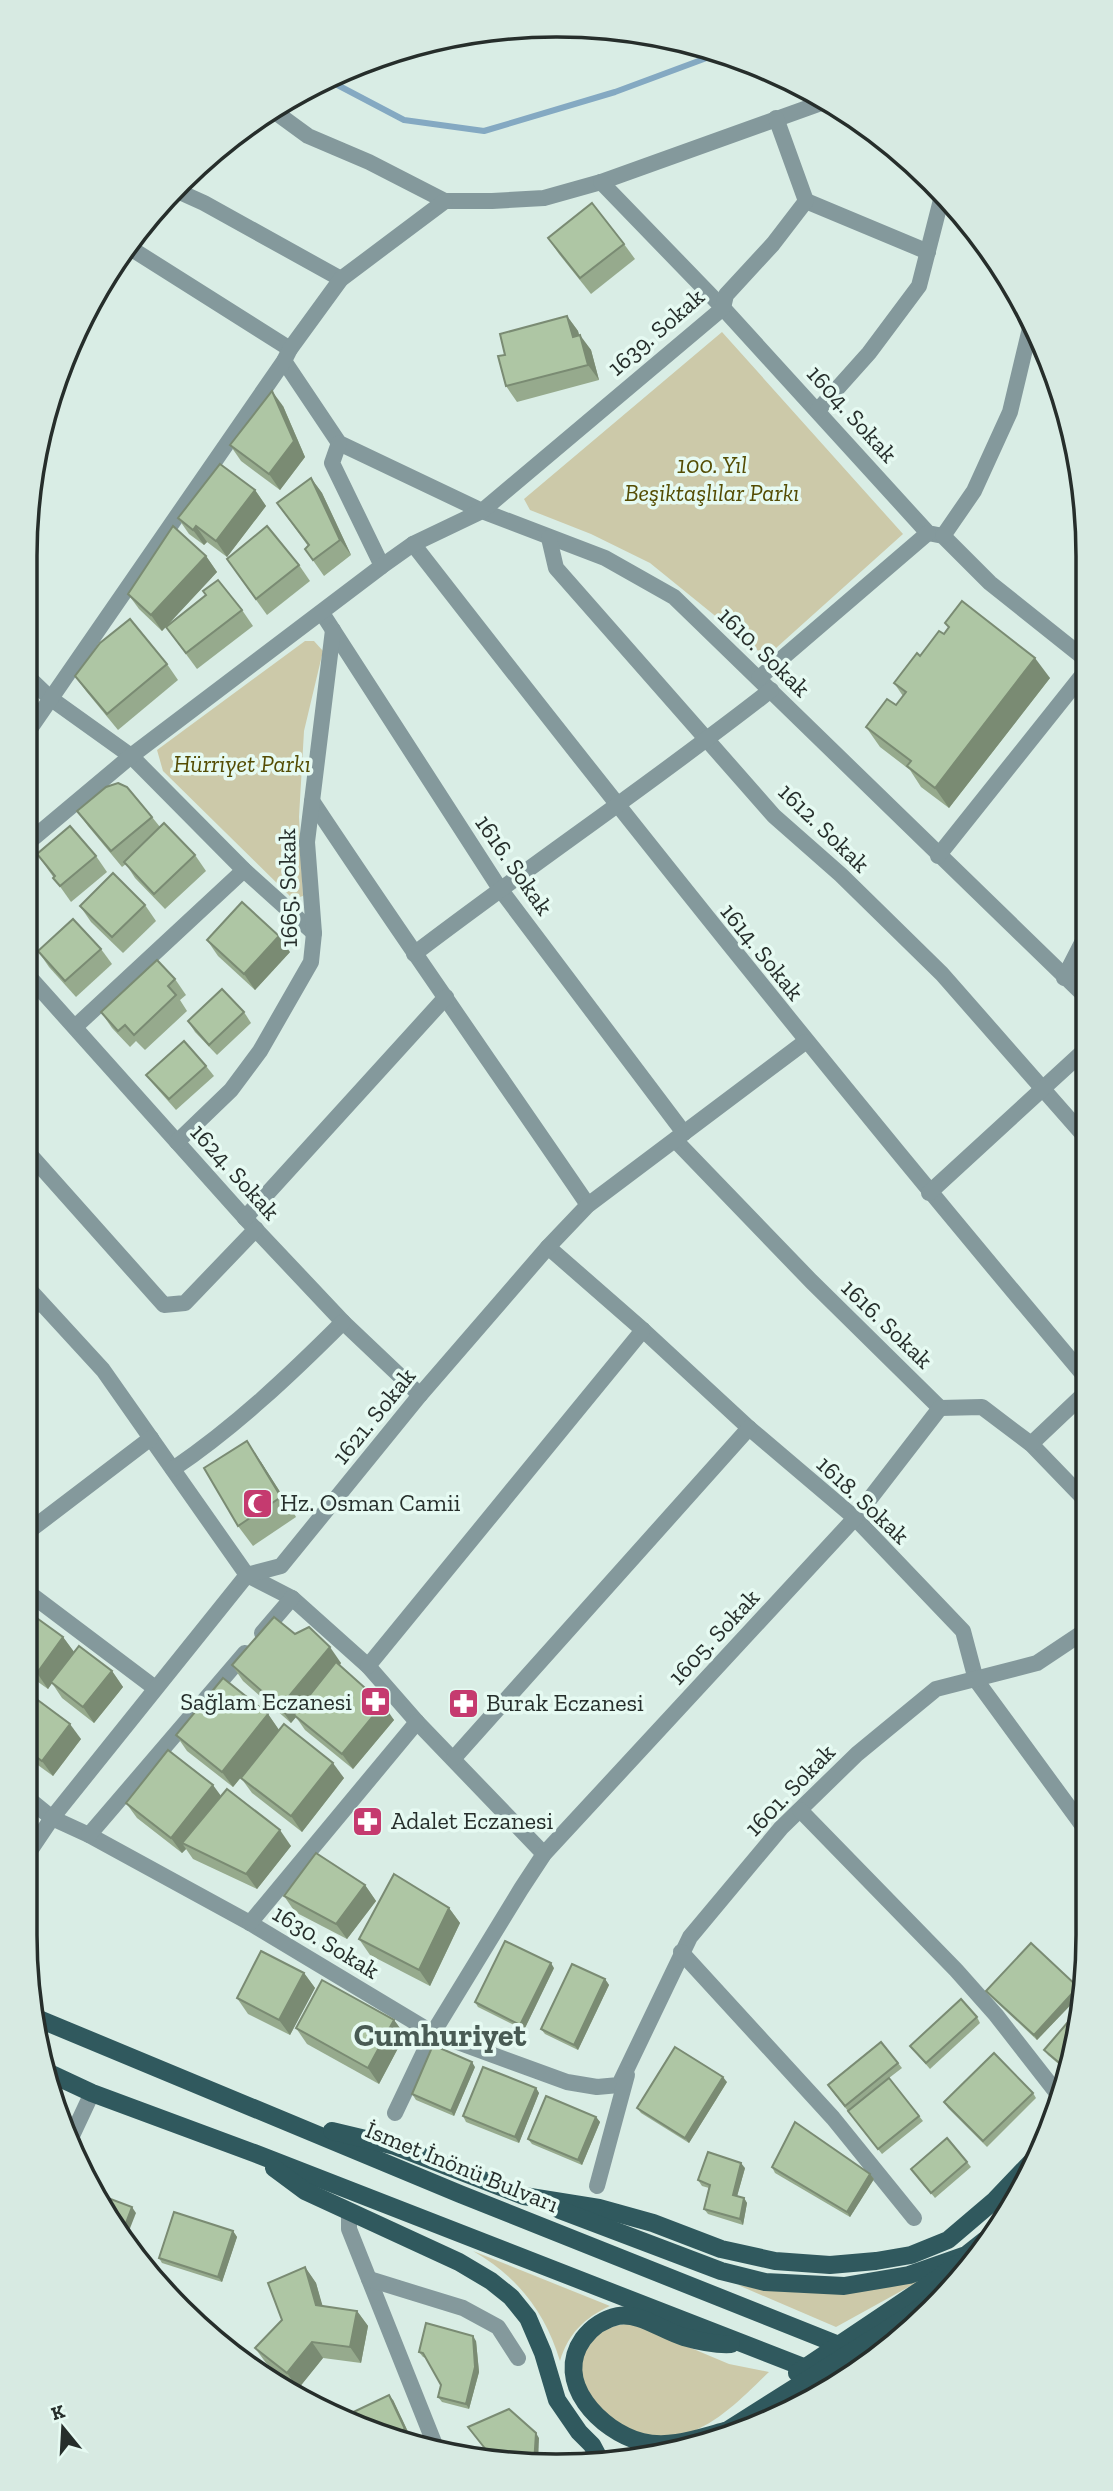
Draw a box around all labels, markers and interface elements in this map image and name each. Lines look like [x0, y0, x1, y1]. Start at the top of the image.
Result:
street label: 1639. Sokak [601, 281, 710, 381]
street label: 1604. Sokak [801, 359, 904, 469]
park label: 100. Yıl Beşiktaşlılar Parkı [625, 450, 799, 507]
street label: 1610. Sokak [712, 601, 817, 703]
park label: Hürriyet Parkı [173, 749, 311, 778]
street label: 1612. Sokak [773, 777, 876, 879]
street label: 1616. Sokak [469, 809, 560, 921]
street label: 1665. Sokak [272, 828, 303, 948]
street label: 1614. Sokak [715, 897, 811, 1006]
street label: 1624. Sokak [185, 1118, 286, 1226]
street label: 1616. Sokak [836, 1273, 939, 1375]
street label: 1621. Sokak [326, 1361, 422, 1470]
street label: 1618. Sokak [811, 1449, 916, 1550]
mosque icon: Hz. Osman Camii [240, 1486, 274, 1520]
place label: Hz. Osman Camii [280, 1488, 461, 1517]
street label: 1605. Sokak [662, 1582, 766, 1691]
pharmacy icon: Sağlam Eczanesi [358, 1685, 392, 1719]
pharmacy icon: Burak Eczanesi [446, 1686, 480, 1720]
place label: Sağlam Eczanesi [180, 1687, 352, 1716]
place label: Burak Eczanesi [486, 1688, 644, 1717]
street label: 1601. Sokak [738, 1737, 841, 1842]
pharmacy icon: Adalet Eczanesi [351, 1804, 385, 1838]
place label: Adalet Eczanesi [391, 1806, 554, 1835]
street label: 1630. Sokak [268, 1898, 385, 1985]
district label: Cumhuriyet [354, 2016, 527, 2054]
street label: İsmet İnönü Bulvarı [361, 2115, 563, 2219]
north arrow [28, 2393, 98, 2463]
text: K [48, 2399, 68, 2425]

